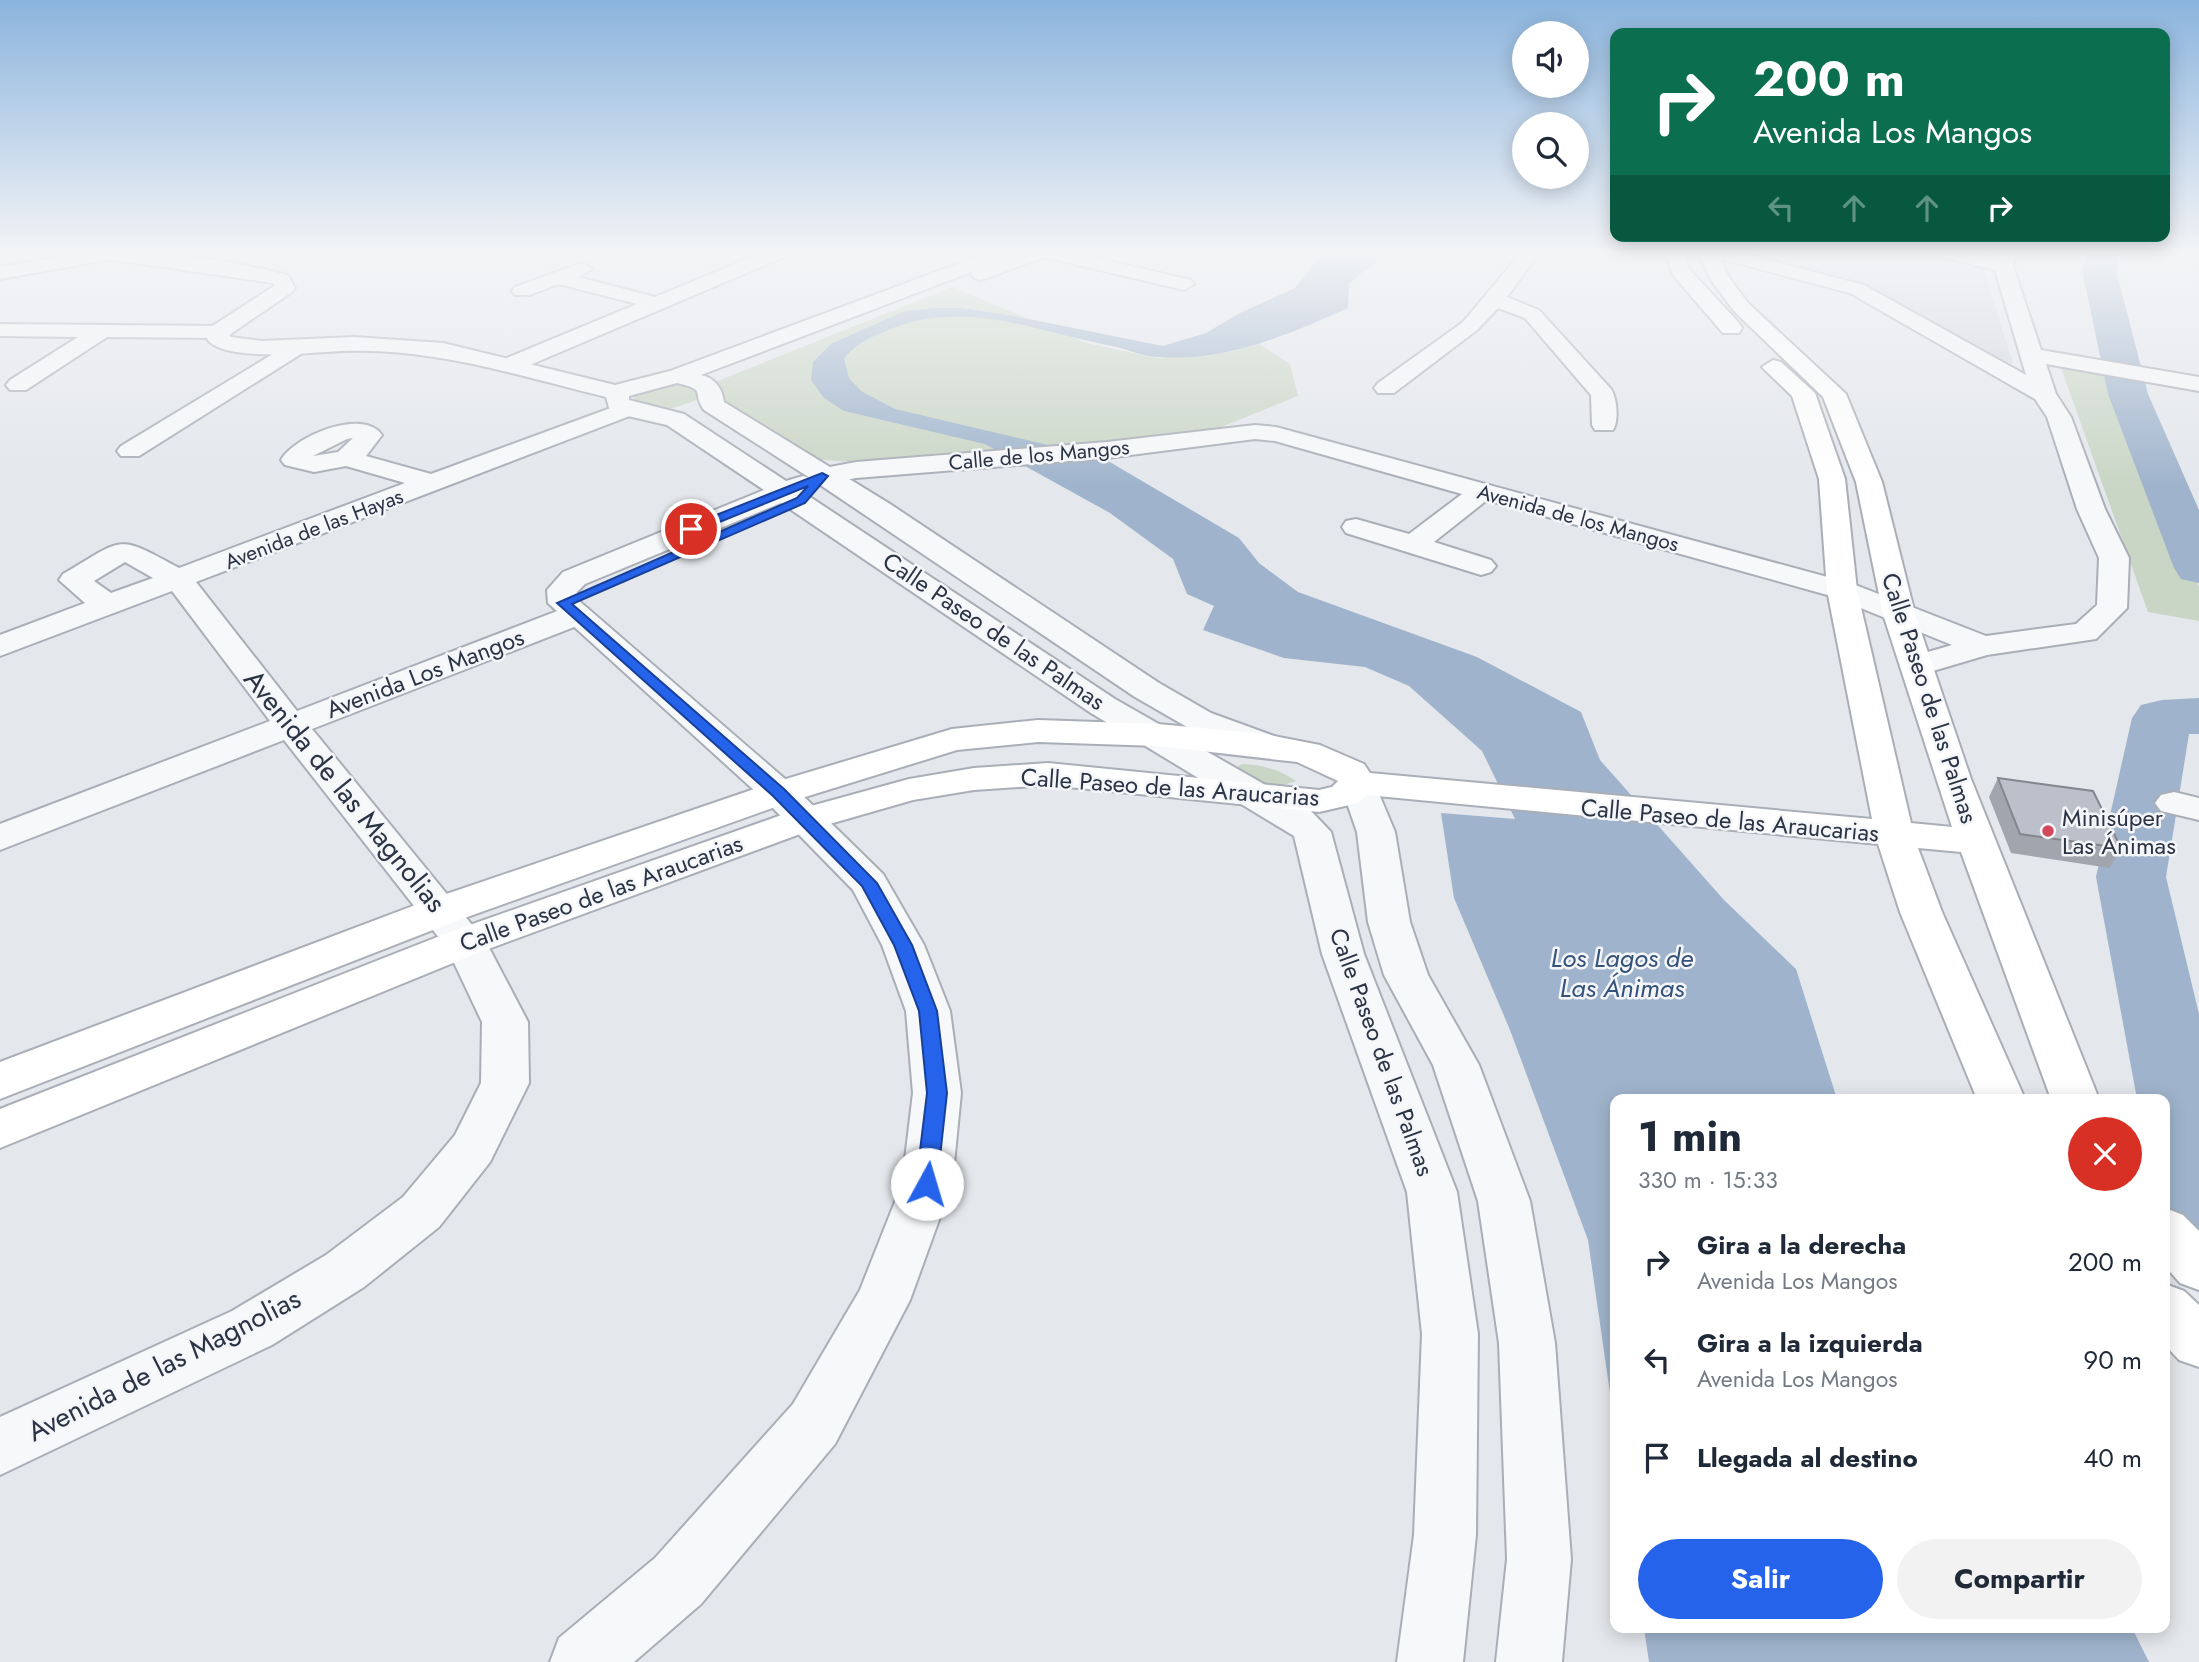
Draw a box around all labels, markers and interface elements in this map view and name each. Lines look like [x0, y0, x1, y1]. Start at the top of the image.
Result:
map controls [1512, 21, 1589, 189]
button: sound [1512, 21, 1589, 98]
text: 200 m [1753, 44, 1905, 114]
icon: right [1638, 56, 1729, 147]
text: Avenida Los Mangos [1753, 109, 2032, 155]
button: search [1512, 112, 1589, 189]
icon: left [1762, 189, 1800, 227]
icon: ahead [1835, 189, 1873, 227]
icon: ahead [1908, 189, 1946, 227]
icon: right [1981, 189, 2019, 227]
street label: Calle de los Mangos [947, 432, 1131, 478]
street label: Avenida de los Mangos [1474, 477, 1682, 559]
street label: Avenida de las Hayas [220, 481, 408, 577]
pin [661, 499, 721, 559]
icon: arrive [672, 510, 710, 548]
street label: Calle Paseo de las Palmas [876, 543, 1112, 719]
street label: Calle Paseo de las Palmas [1873, 568, 1987, 828]
street label: Avenida Los Mangos [321, 619, 529, 727]
street label: Avenida de las Magnolias [234, 661, 456, 921]
street label: Calle Paseo de las Araucarias [1020, 759, 1320, 815]
street label: Calle Paseo de las Araucarias [1580, 790, 1880, 850]
place label: Minisúper Las Ánimas [2062, 800, 2176, 863]
marker: Minisúper Las Ánimas [2040, 823, 2056, 839]
street label: Calle Paseo de las Araucarias [455, 825, 747, 961]
street label: Calle Paseo de las Palmas [1321, 923, 1443, 1181]
water label: Los Lagos de Las Ánimas [1551, 939, 1693, 1007]
text: 1 min [1638, 1106, 1742, 1167]
button: close [2068, 1117, 2142, 1191]
position arrow [890, 1147, 964, 1221]
text: 330 m · 15:33 [1638, 1163, 1778, 1197]
text: Gira a la derecha [1697, 1226, 1906, 1264]
icon: right [1638, 1243, 1676, 1281]
text: 200 m [2068, 1243, 2142, 1281]
text: Avenida Los Mangos [1697, 1264, 1898, 1298]
street label: Avenida de las Magnolias [20, 1278, 308, 1452]
text: Gira a la izquierda [1697, 1324, 1923, 1362]
icon: left [1638, 1341, 1676, 1379]
text: 90 m [2083, 1341, 2142, 1379]
text: Avenida Los Mangos [1697, 1362, 1898, 1396]
icon: arrive [1638, 1439, 1676, 1477]
text: Llegada al destino [1697, 1439, 1918, 1477]
text: 40 m [2083, 1439, 2142, 1477]
button: Salir [1638, 1539, 1883, 1619]
button: Compartir [1897, 1539, 2142, 1619]

